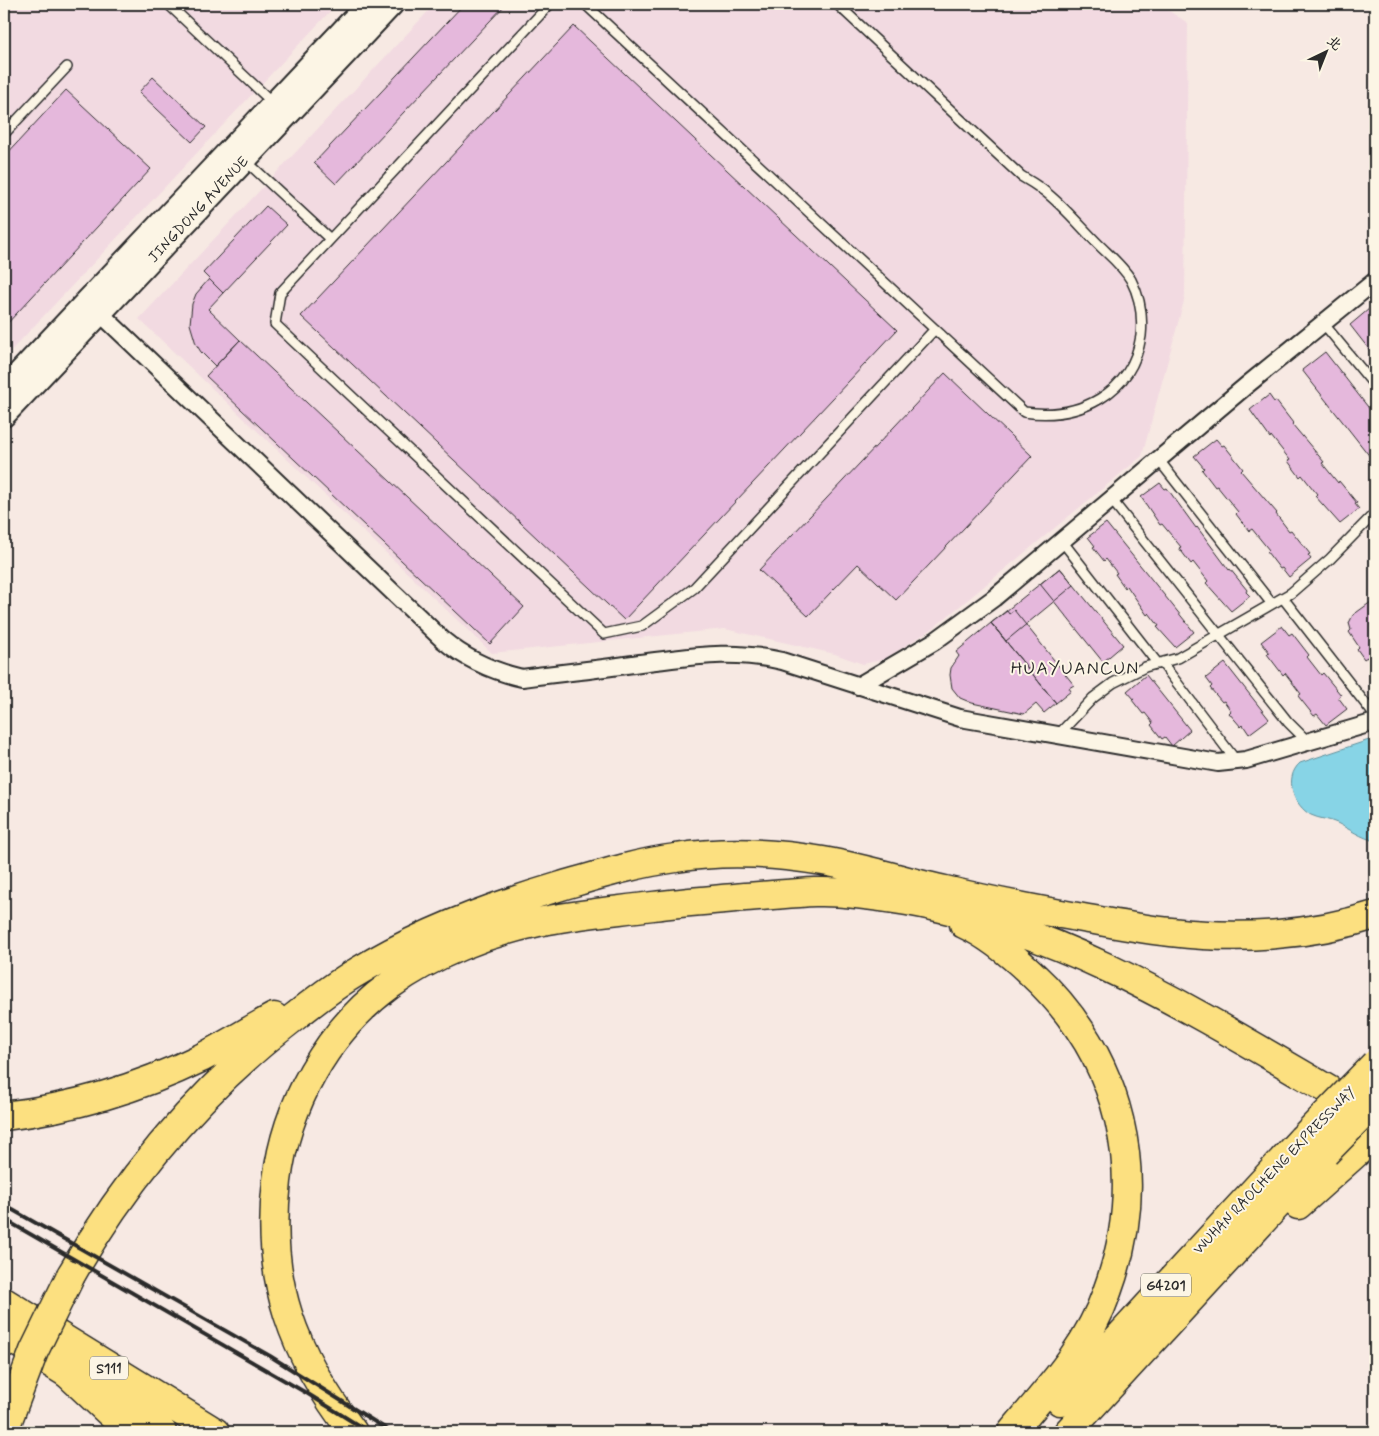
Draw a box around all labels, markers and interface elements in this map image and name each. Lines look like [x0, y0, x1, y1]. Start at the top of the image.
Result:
north arrow [1302, 28, 1352, 78]
text: 北 [1323, 32, 1345, 55]
street label: JINGDONG AVENUE [144, 152, 254, 267]
district label: HUAYUANCUN [1011, 657, 1139, 681]
street label: WUHAN RAOCHENG EXPRESSWAY [1189, 1082, 1361, 1259]
road number: G4201 [1141, 1274, 1191, 1296]
road number: S111 [90, 1356, 128, 1380]

